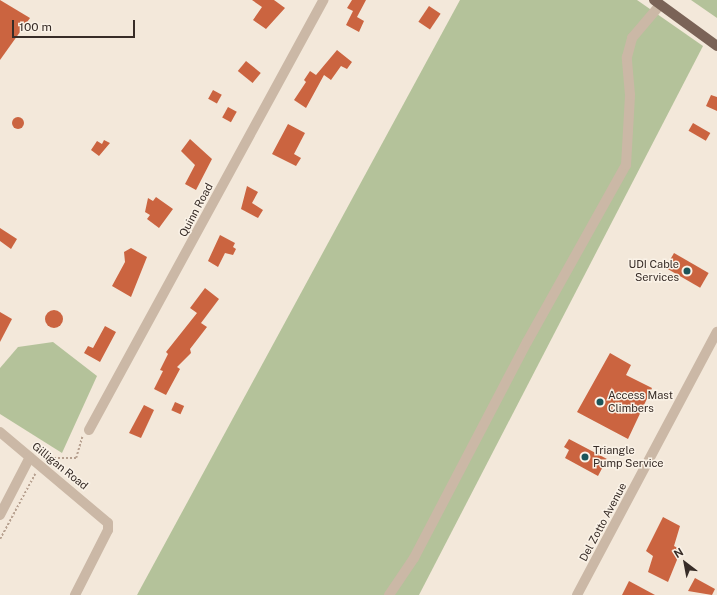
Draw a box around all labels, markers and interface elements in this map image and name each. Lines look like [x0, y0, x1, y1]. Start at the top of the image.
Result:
scale bar [14, 12, 137, 38]
text: 100 m [19, 20, 52, 34]
street label: Quinn Road [176, 181, 216, 239]
place label: UDI Cable Services [628, 258, 679, 284]
marker: UDI Cable Services [682, 266, 692, 276]
place label: Access Mast Climbers [608, 389, 673, 415]
marker: Access Mast Climbers [595, 397, 605, 407]
street label: Gilligan Road [29, 440, 91, 492]
place label: Triangle Pump Service [593, 444, 664, 470]
marker: Triangle Pump Service [580, 452, 590, 462]
street label: Del Zotto Avenue [577, 480, 629, 564]
north arrow [665, 543, 705, 583]
text: N [672, 545, 685, 560]

